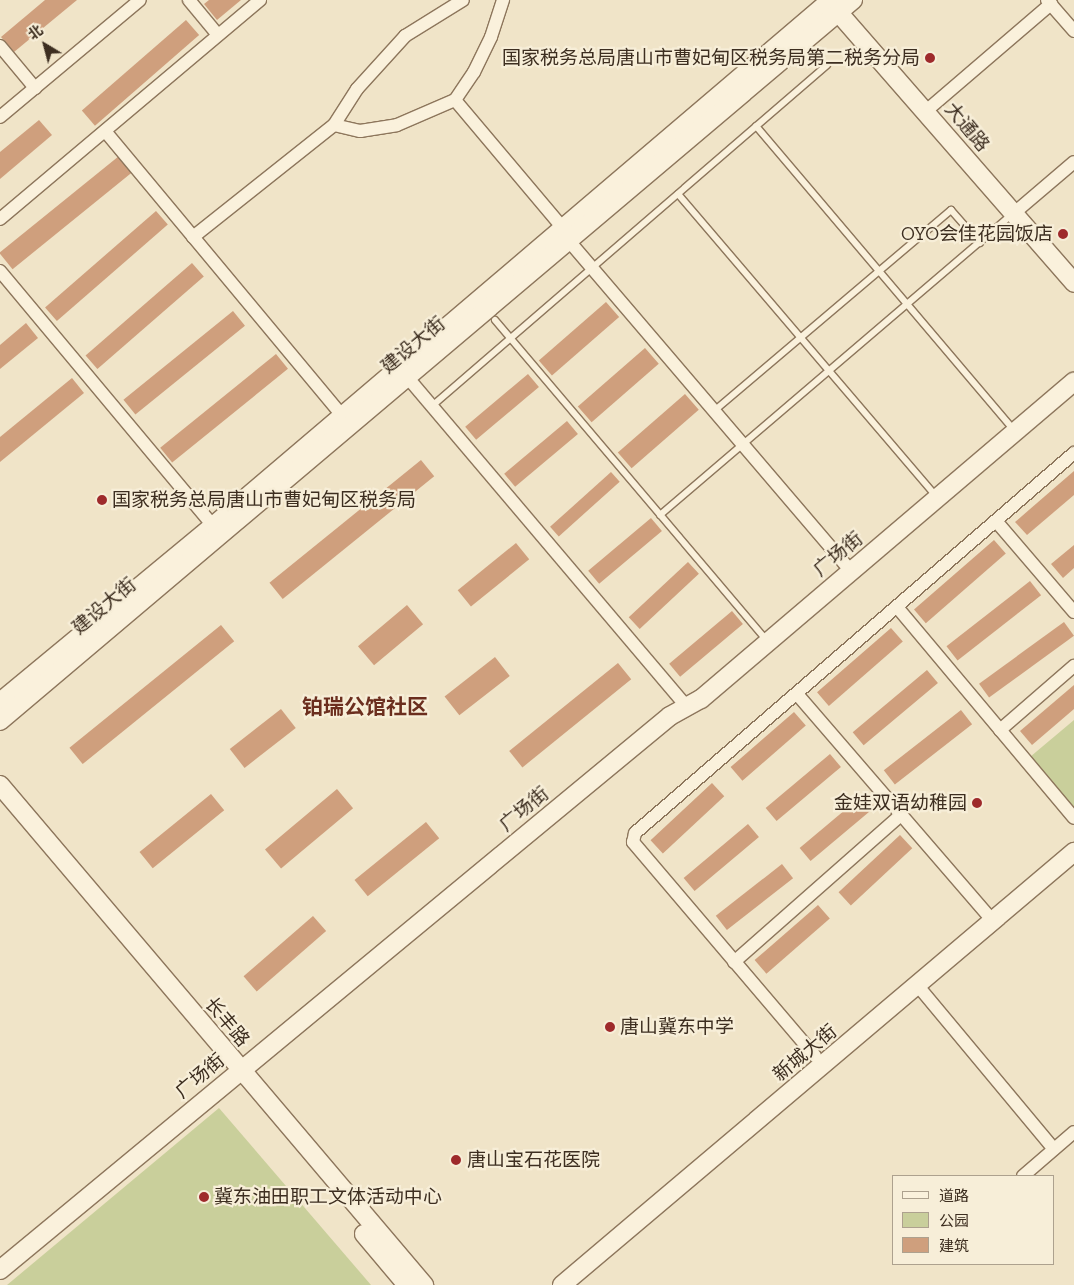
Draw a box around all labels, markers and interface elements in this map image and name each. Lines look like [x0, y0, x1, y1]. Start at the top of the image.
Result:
north arrow [20, 20, 70, 70]
text: 北 [25, 22, 46, 44]
place label: 国家税务总局唐山市曹妃甸区税务局第二税务分局 [502, 47, 920, 69]
marker: 国家税务总局唐山市曹妃甸区税务局第二税务分局 [924, 52, 936, 64]
street label: 大通路 [940, 98, 994, 156]
place label: OYO会佳花园饭店 [901, 223, 1053, 245]
marker: OYO会佳花园饭店 [1057, 228, 1069, 240]
street label: 建设大街 [377, 312, 449, 378]
place label: 国家税务总局唐山市曹妃甸区税务局 [112, 489, 416, 511]
marker: 国家税务总局唐山市曹妃甸区税务局 [96, 494, 108, 506]
street label: 广场街 [809, 527, 867, 581]
street label: 建设大街 [68, 573, 140, 639]
district label: 铂瑞公馆社区 [302, 694, 428, 720]
street label: 广场街 [495, 782, 553, 836]
place label: 金娃双语幼稚园 [834, 792, 967, 814]
marker: 金娃双语幼稚园 [971, 797, 983, 809]
street label: 长丰路 [200, 993, 254, 1051]
place label: 唐山冀东中学 [620, 1016, 734, 1038]
street label: 新城大街 [769, 1020, 841, 1086]
marker: 唐山冀东中学 [604, 1021, 616, 1033]
street label: 广场街 [171, 1049, 229, 1103]
place label: 唐山宝石花医院 [467, 1149, 600, 1171]
marker: 唐山宝石花医院 [449, 1153, 463, 1167]
legend [892, 1175, 1054, 1265]
place label: 冀东油田职工文体活动中心 [214, 1186, 442, 1208]
text: 道路 [939, 1187, 969, 1205]
marker: 冀东油田职工文体活动中心 [198, 1191, 210, 1203]
text: 公园 [939, 1212, 969, 1230]
text: 建筑 [939, 1237, 969, 1255]

